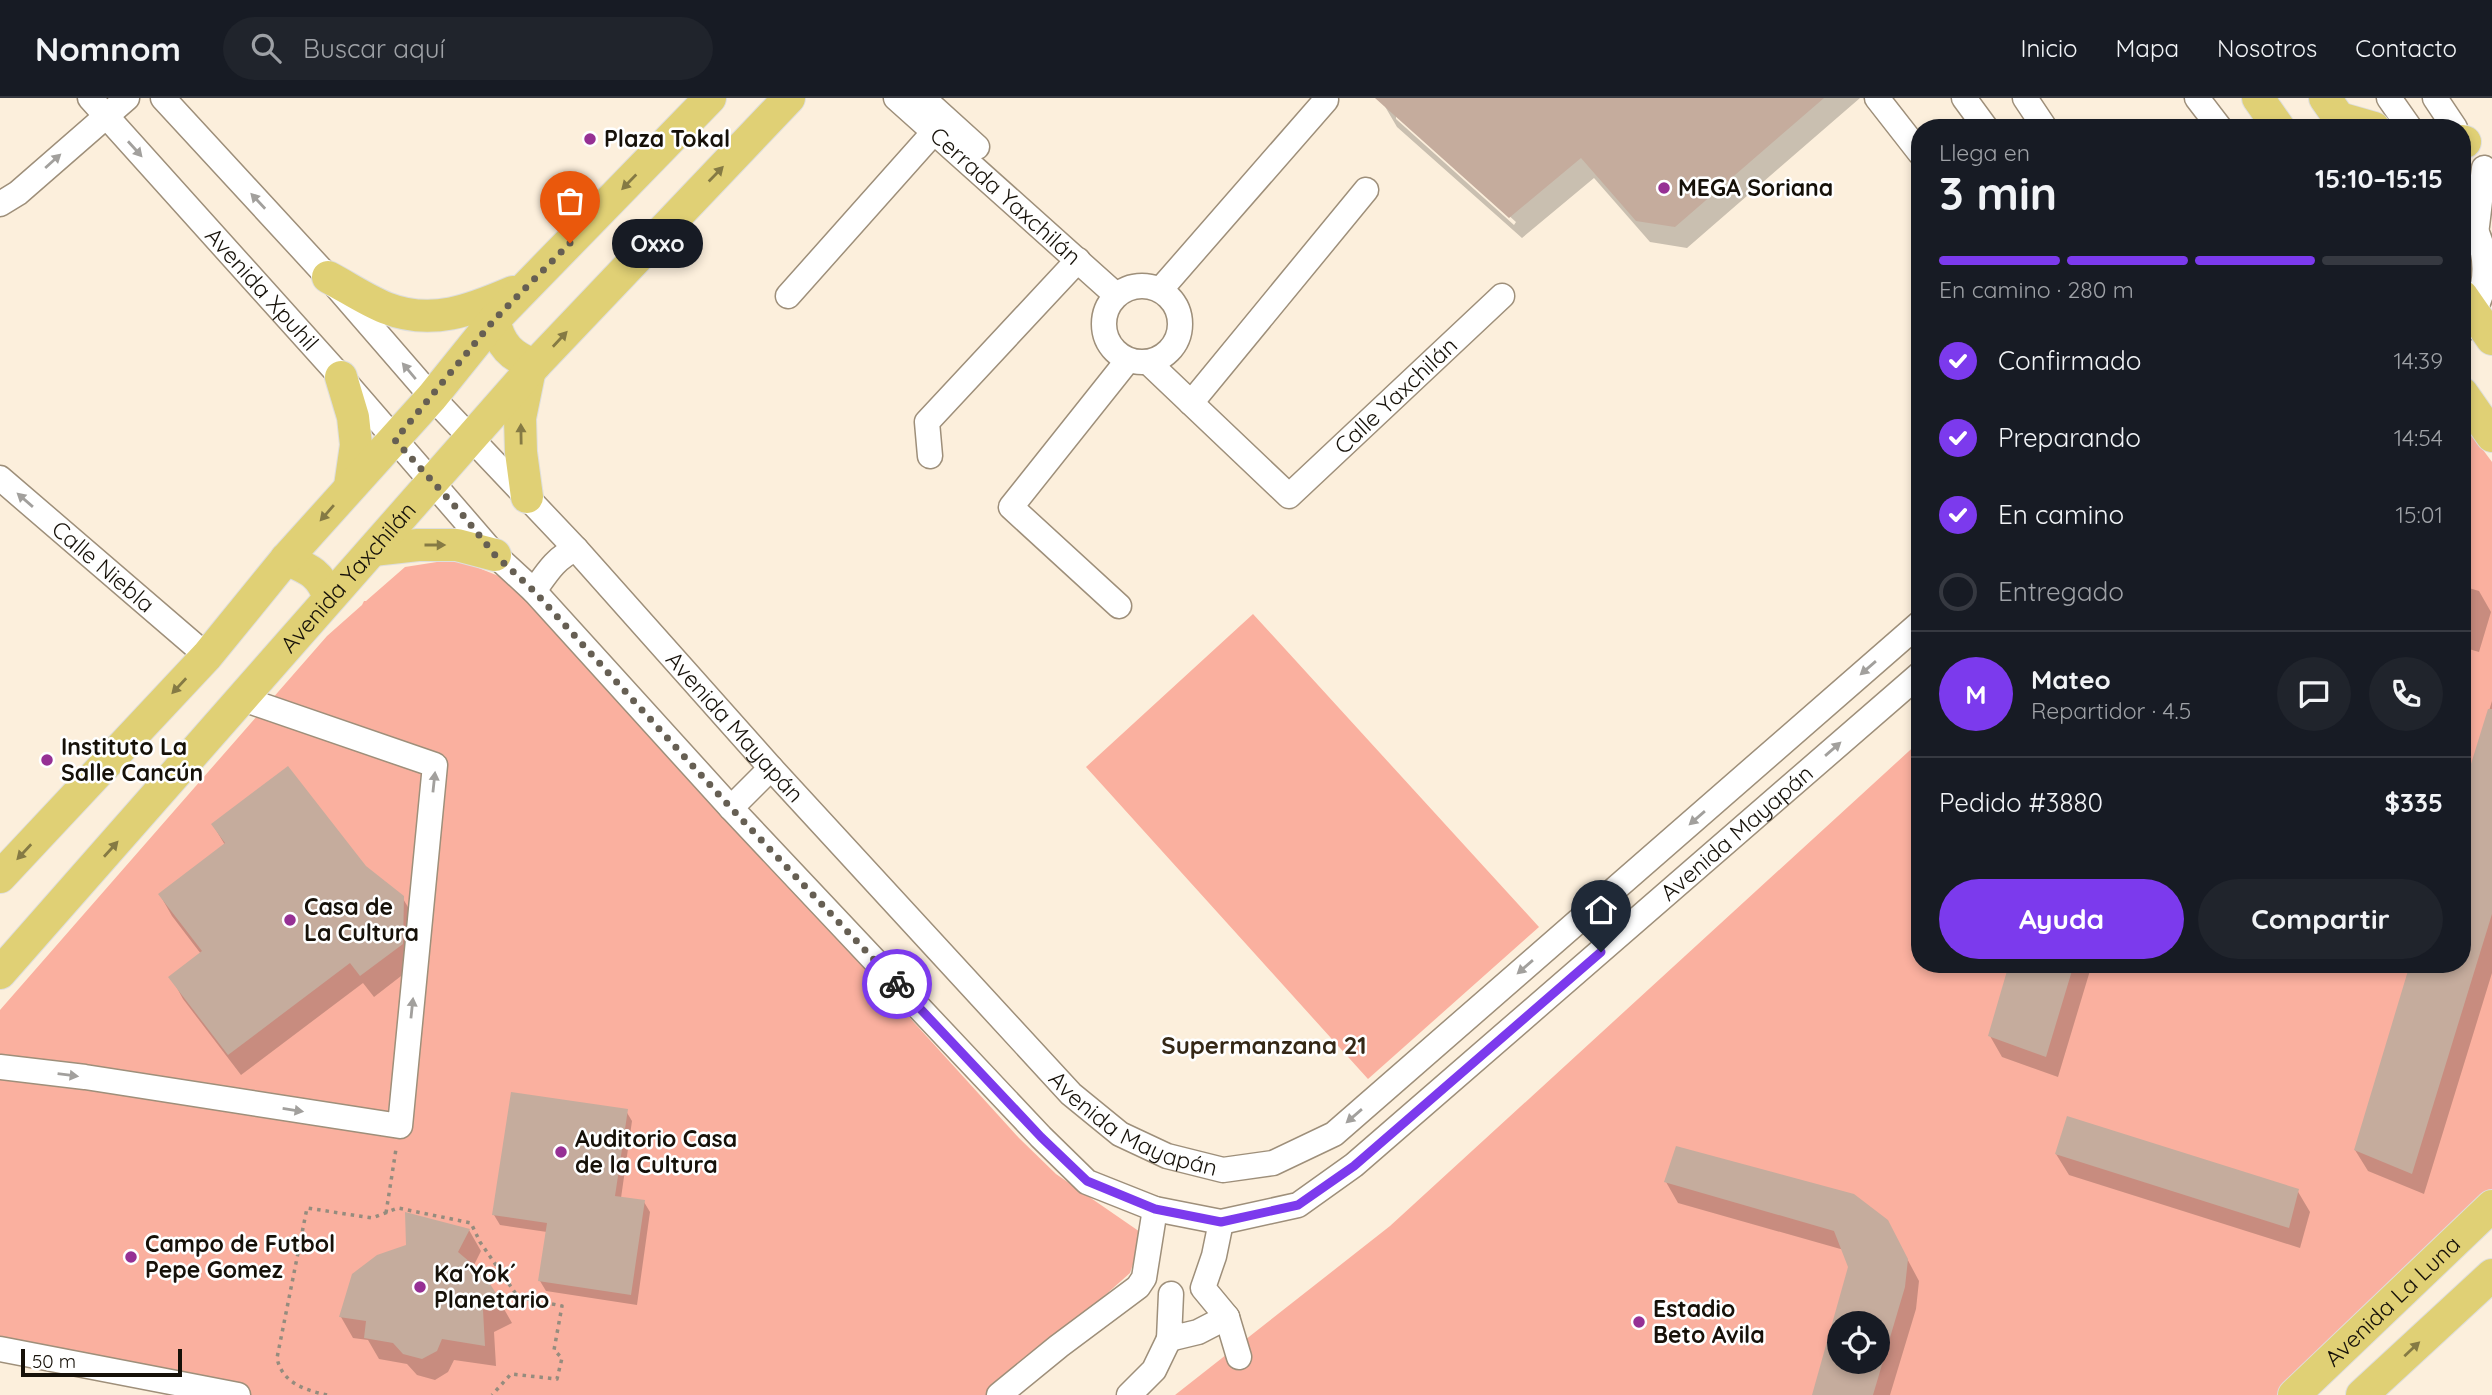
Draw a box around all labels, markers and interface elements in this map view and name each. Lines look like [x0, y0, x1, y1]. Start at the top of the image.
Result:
search box [223, 17, 713, 80]
text: Nomnom [35, 28, 181, 69]
icon: search [247, 29, 285, 67]
text: Buscar aquí [303, 32, 445, 65]
text: Inicio [2020, 33, 2078, 63]
text: Mapa [2116, 33, 2179, 63]
text: Nosotros [2217, 33, 2317, 63]
text: Contacto [2355, 33, 2457, 63]
street label: Cerrada Yaxchilán [924, 120, 1087, 271]
place label: Plaza Tokal [604, 124, 730, 153]
marker: Plaza Tokal [582, 131, 598, 147]
text: Llega en [1939, 138, 2030, 167]
one-way arrow [127, 140, 143, 157]
one-way arrow [44, 154, 61, 170]
text: 15:10–15:15 [2315, 162, 2443, 195]
text: 3 min [1939, 164, 2057, 222]
one-way arrow [708, 166, 724, 183]
pin [540, 171, 600, 243]
place label: MEGA Soriana [1678, 173, 1833, 202]
one-way arrow [620, 174, 637, 191]
marker: MEGA Soriana [1656, 180, 1672, 196]
icon: bag [551, 182, 589, 220]
one-way arrow [250, 192, 266, 210]
callout: Oxxo [612, 218, 703, 268]
street label: Avenida Xpuhil [199, 221, 325, 356]
text: Oxxo [631, 229, 684, 258]
text: En camino · 280 m [1939, 275, 2134, 304]
one-way arrow [551, 331, 567, 348]
street label: Calle Yaxchilán [1328, 331, 1463, 460]
icon: check [1939, 342, 1977, 380]
text: Confirmado [1998, 344, 2142, 377]
text: 14:39 [2394, 346, 2443, 375]
one-way arrow [402, 362, 417, 380]
icon: check [1939, 419, 1977, 457]
text: Preparando [1998, 421, 2141, 454]
one-way arrow [515, 423, 526, 445]
text: 14:54 [2394, 423, 2443, 452]
one-way arrow [16, 492, 34, 508]
street label: Avenida Yaxchilán [274, 496, 422, 658]
icon: check [1939, 496, 1977, 534]
text: En camino [1998, 498, 2124, 531]
text: 15:01 [2395, 500, 2443, 529]
one-way arrow [319, 504, 335, 522]
street label: Calle Niebla [46, 514, 161, 619]
one-way arrow [424, 539, 446, 551]
text: Entregado [1998, 575, 2124, 608]
street label: Avenida Mayapán [660, 645, 810, 808]
button: chat [2277, 657, 2351, 731]
button: phone [2369, 657, 2443, 731]
one-way arrow [1859, 660, 1877, 676]
text: Mateo [2031, 663, 2111, 696]
one-way arrow [171, 677, 187, 695]
text: M [1965, 678, 1987, 711]
text: Repartidor · 4.5 [2031, 696, 2191, 725]
place label: Instituto La Salle Cancún [61, 732, 203, 787]
one-way arrow [1825, 742, 1842, 758]
marker: Instituto La Salle Cancún [39, 752, 55, 768]
street label: Avenida Mayapán [1654, 758, 1819, 907]
one-way arrow [428, 770, 439, 792]
text: Pedido #3880 [1939, 786, 2103, 819]
text: $335 [2385, 786, 2443, 819]
one-way arrow [1688, 810, 1706, 826]
one-way arrow [103, 840, 118, 857]
one-way arrow [16, 843, 32, 860]
button: Ayuda [1939, 879, 2184, 959]
button: Compartir [2198, 879, 2443, 959]
pin [1571, 880, 1631, 952]
icon: home [1582, 891, 1620, 929]
place label: Casa de La Cultura [304, 892, 419, 947]
marker: Casa de La Cultura [282, 912, 298, 928]
courier [862, 949, 932, 1019]
one-way arrow [1516, 959, 1534, 975]
icon: bike [878, 965, 916, 1003]
one-way arrow [406, 997, 417, 1019]
district label: Supermanzana 21 [1161, 1030, 1367, 1060]
street label: Avenida Mayapán [1043, 1064, 1221, 1182]
one-way arrow [57, 1070, 79, 1081]
one-way arrow [282, 1104, 304, 1115]
one-way arrow [1345, 1108, 1362, 1123]
place label: Auditorio Casa de la Cultura [575, 1124, 737, 1179]
marker: Auditorio Casa de la Cultura [553, 1144, 569, 1160]
place label: Campo de Futbol Pepe Gomez [145, 1229, 335, 1284]
street label: Avenida La Luna [2318, 1229, 2466, 1372]
marker: Campo de Futbol Pepe Gomez [123, 1249, 139, 1265]
place label: Ka´Yok´ Planetario [434, 1259, 549, 1314]
marker: Ka´Yok´ Planetario [412, 1279, 428, 1295]
place label: Estadio Beto Avila [1653, 1294, 1765, 1349]
map controls [1827, 1311, 1890, 1374]
button: locate [1827, 1311, 1890, 1374]
marker: Estadio Beto Avila [1631, 1314, 1647, 1330]
one-way arrow [2403, 1341, 2420, 1357]
scale bar [21, 1346, 182, 1378]
text: 50 m [32, 1349, 76, 1373]

